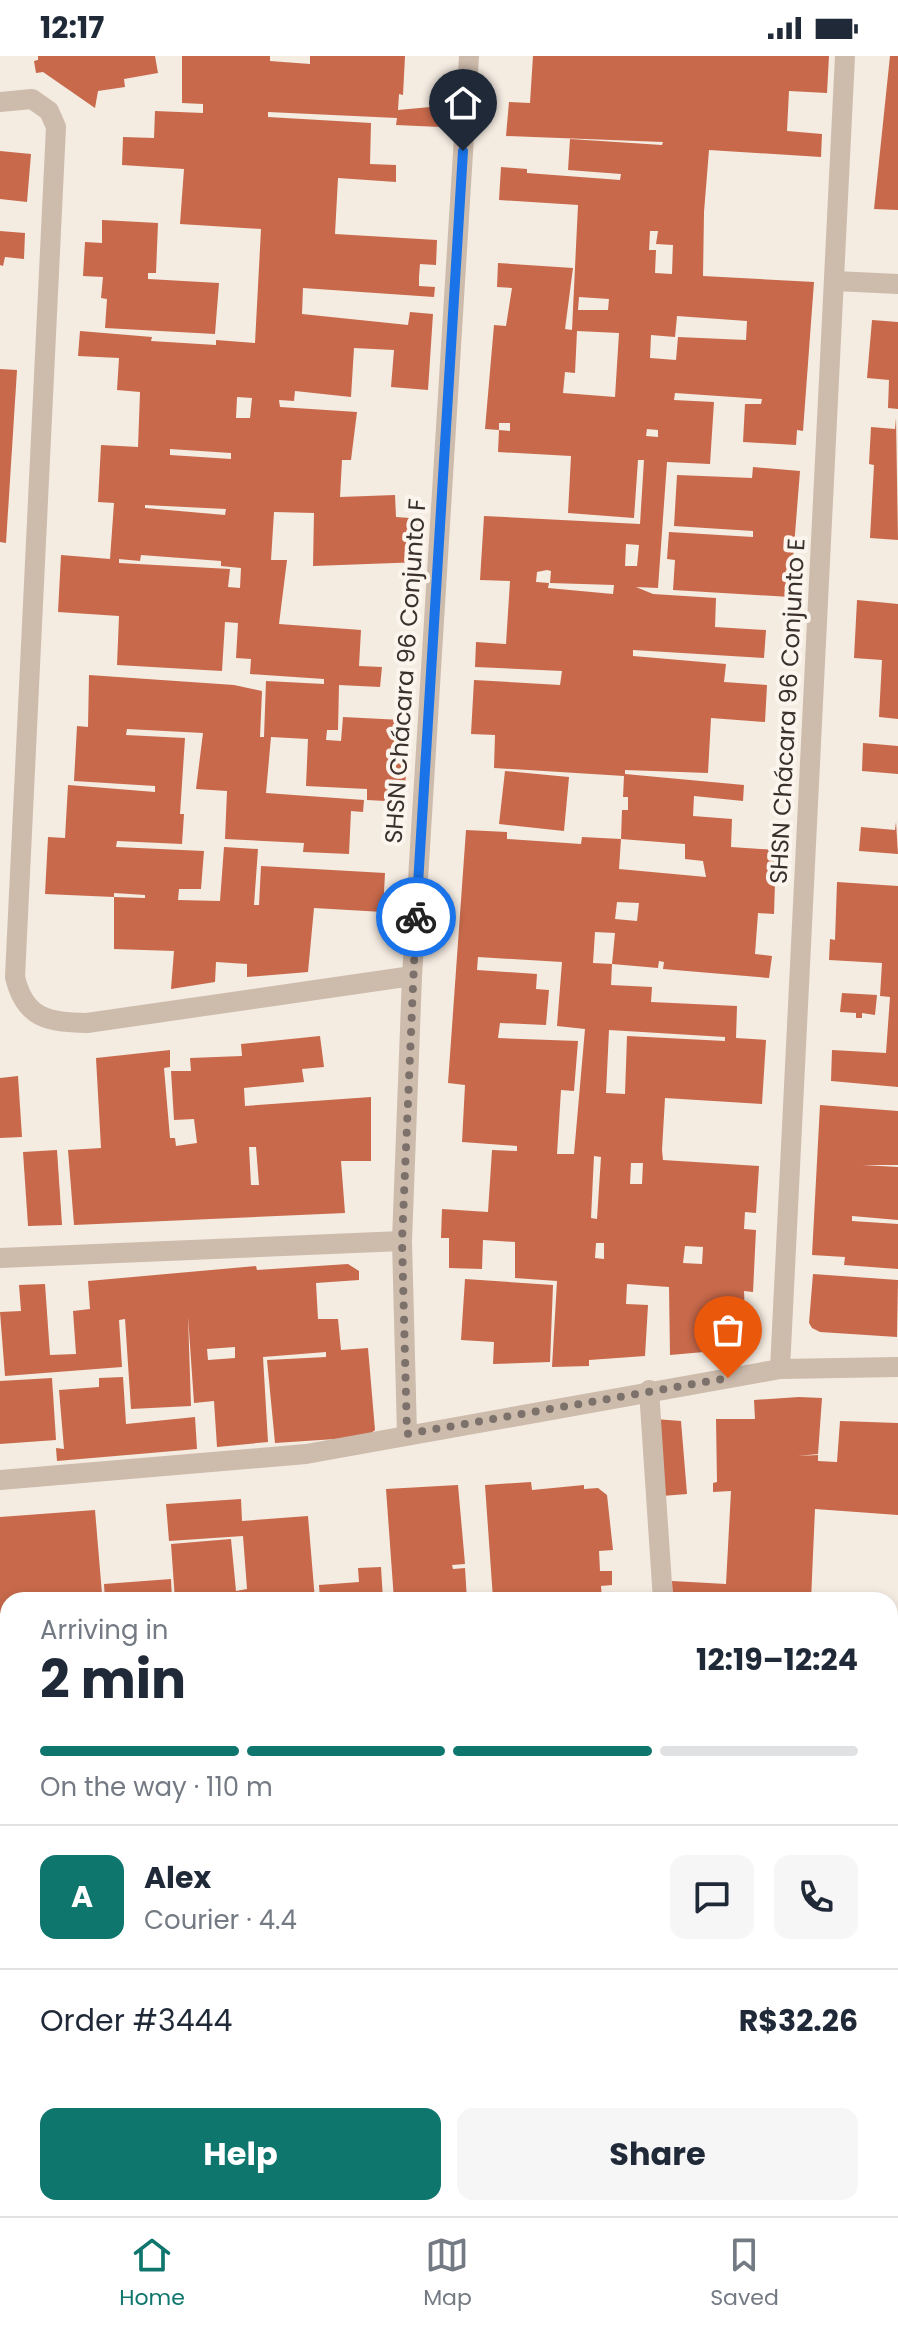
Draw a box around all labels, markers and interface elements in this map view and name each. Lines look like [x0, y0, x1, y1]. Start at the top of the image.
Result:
text: 12:17 [40, 6, 104, 49]
pin [429, 69, 497, 151]
icon: home [441, 81, 485, 125]
street label: SHSN Chácara 96 Conjunto F [376, 497, 434, 845]
street label: SHSN Chácara 96 Conjunto E [761, 537, 813, 885]
courier [376, 877, 456, 957]
icon: bike [394, 895, 438, 939]
pin [694, 1296, 762, 1378]
icon: bag [706, 1308, 750, 1352]
text: Arriving in [40, 1612, 169, 1648]
text: 12:19–12:24 [696, 1638, 858, 1681]
text: 2 min [40, 1643, 186, 1716]
text: On the way · 110 m [40, 1769, 273, 1805]
button: chat [670, 1855, 754, 1939]
button: phone [774, 1855, 858, 1939]
text: Alex [144, 1856, 211, 1899]
text: A [71, 1875, 93, 1918]
text: Courier · 4.4 [144, 1902, 297, 1938]
text: Order #3444 [40, 1999, 232, 2042]
text: R$32.26 [739, 1999, 858, 2042]
button: Help [40, 2108, 441, 2200]
button: Share [457, 2108, 858, 2200]
tab: Home [119, 2233, 185, 2314]
tab: Map [423, 2233, 472, 2314]
tab: Saved [710, 2233, 779, 2314]

